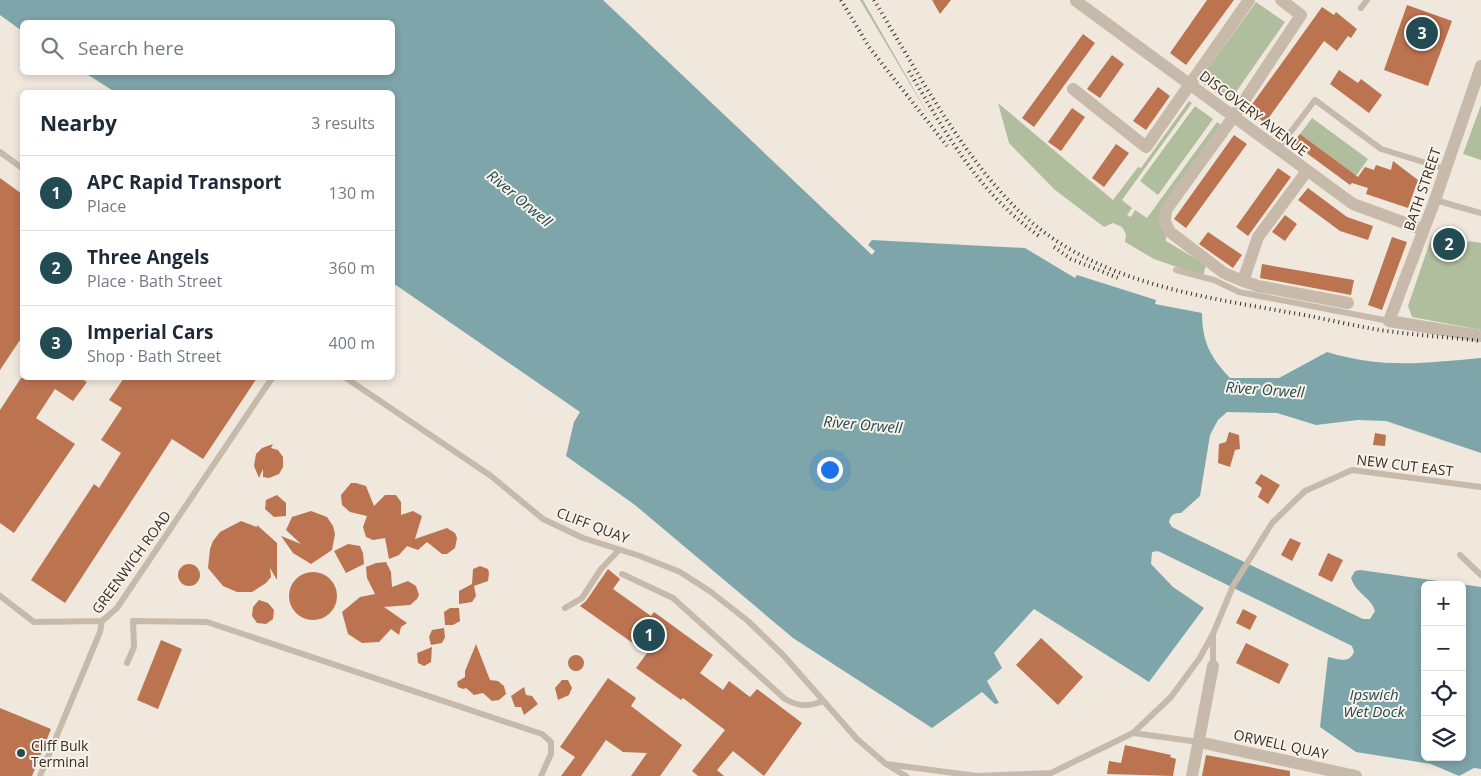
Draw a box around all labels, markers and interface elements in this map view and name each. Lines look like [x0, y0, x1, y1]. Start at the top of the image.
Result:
pin: 3 [1406, 14, 1438, 52]
search box [20, 20, 395, 75]
icon: search [38, 34, 66, 62]
text: Search here [78, 35, 184, 61]
street label: DISCOVERY AVENUE [1196, 66, 1312, 160]
text: Nearby [40, 109, 117, 137]
text: 3 results [311, 112, 375, 134]
street label: BATH STREET [1399, 145, 1445, 233]
water label: River Orwell [483, 165, 558, 232]
text: APC Rapid Transport [87, 169, 282, 195]
text: 1 [51, 182, 61, 204]
text: 130 m [329, 182, 375, 204]
text: Place [87, 195, 126, 217]
pin: 2 [1433, 225, 1465, 263]
text: Three Angels [87, 244, 209, 270]
text: 2 [51, 257, 61, 279]
text: 360 m [329, 257, 375, 279]
text: Place · Bath Street [87, 270, 222, 292]
text: Imperial Cars [87, 319, 214, 345]
text: 3 [51, 332, 61, 354]
text: 400 m [329, 332, 375, 354]
text: Shop · Bath Street [87, 345, 221, 367]
water label: River Orwell [1225, 376, 1306, 402]
water label: River Orwell [823, 411, 904, 438]
street label: NEW CUT EAST [1356, 450, 1455, 480]
your location [817, 457, 843, 483]
street label: CLIFF QUAY [554, 503, 632, 548]
street label: GREENWICH ROAD [87, 507, 175, 617]
map controls [1421, 581, 1466, 761]
button: + [1421, 581, 1466, 626]
pin: 1 [633, 616, 665, 654]
button: − [1421, 626, 1466, 671]
button: locate [1421, 671, 1466, 716]
water label: Ipswich Wet Dock [1343, 684, 1406, 721]
button: layers [1421, 716, 1466, 761]
street label: ORWELL QUAY [1232, 725, 1330, 763]
place label: Cliff Bulk Terminal [31, 736, 89, 771]
marker: Cliff Bulk Terminal [15, 747, 27, 759]

